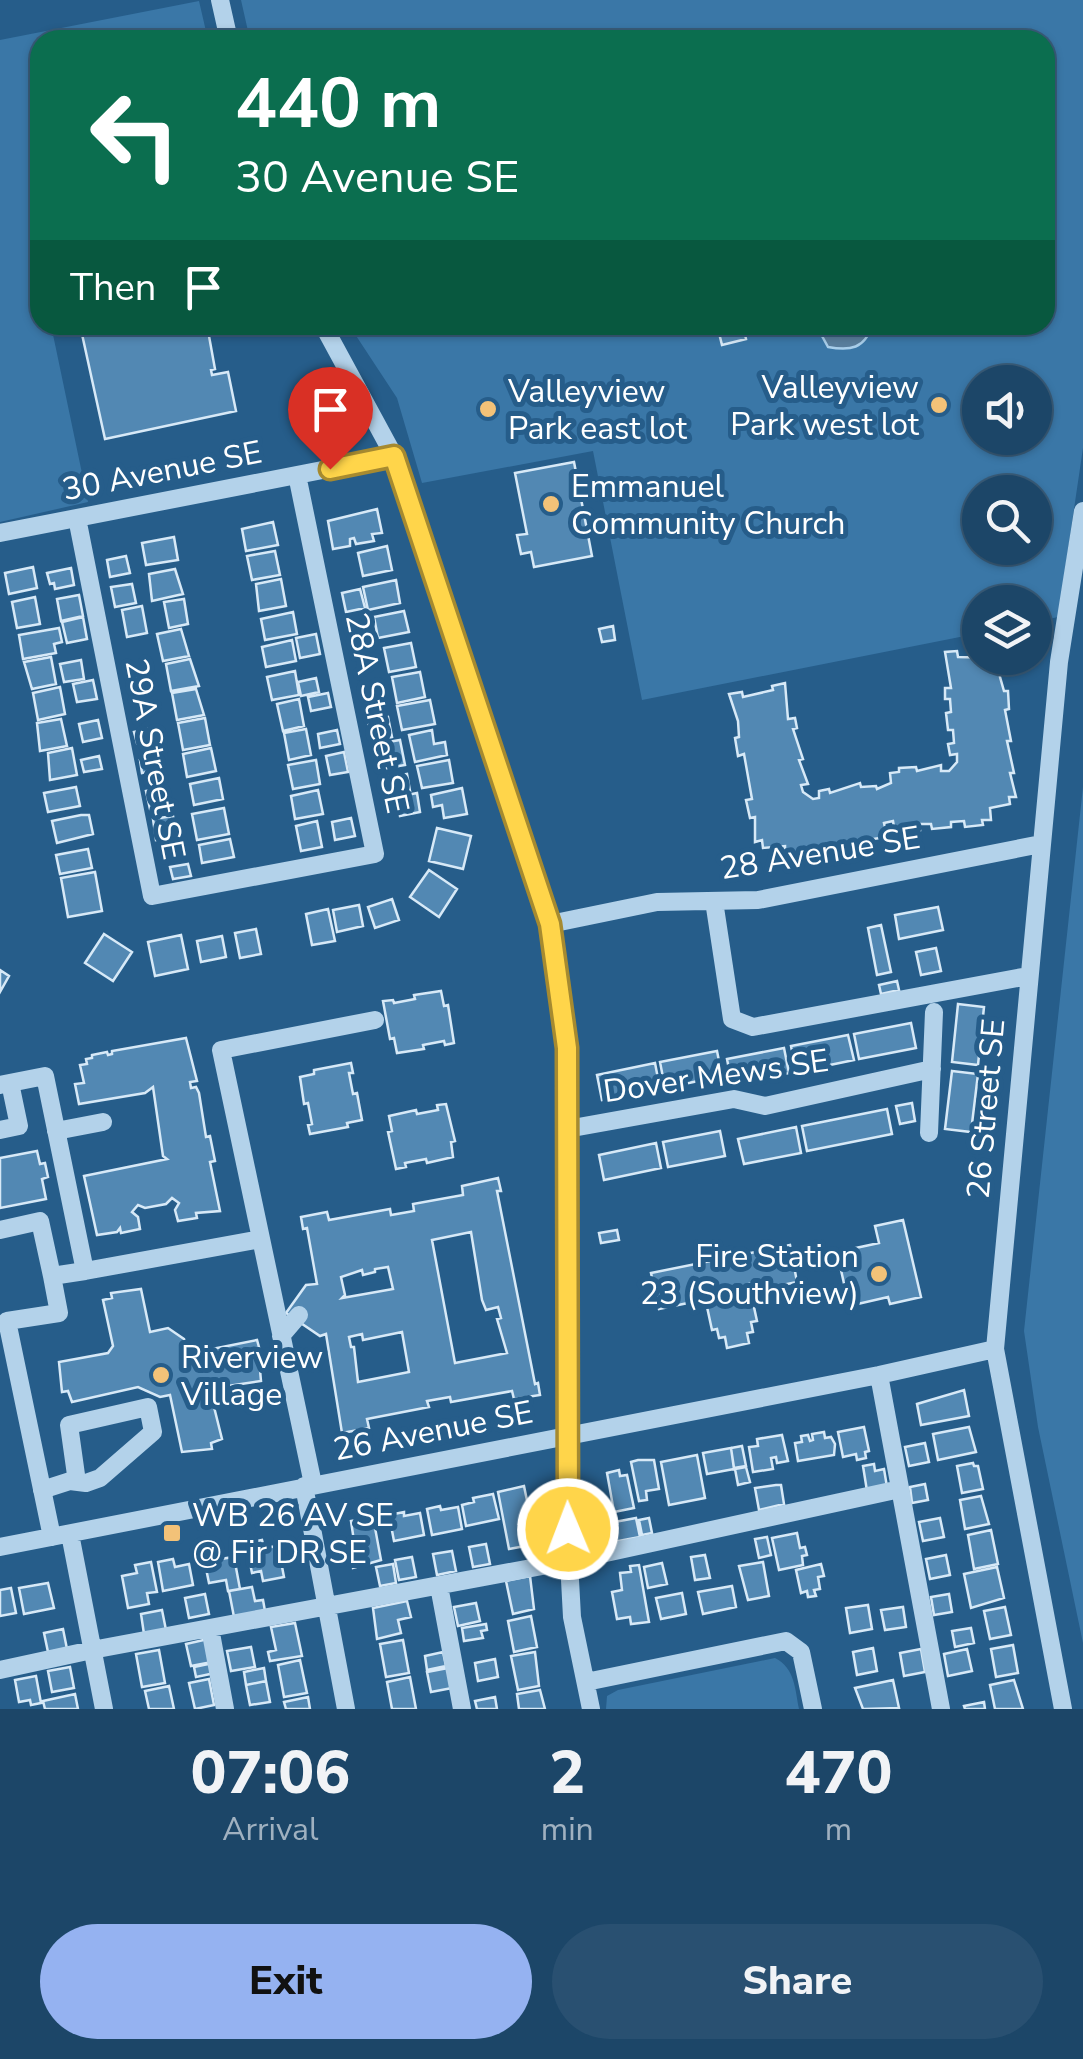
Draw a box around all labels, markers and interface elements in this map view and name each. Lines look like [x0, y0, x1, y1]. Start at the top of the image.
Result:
text: 440 m [235, 56, 441, 152]
icon: left [70, 70, 200, 200]
text: 30 Avenue SE [235, 147, 519, 208]
icon: arrive [176, 260, 231, 315]
text: Then [70, 262, 156, 313]
map controls [962, 365, 1052, 675]
button: sound [962, 365, 1052, 455]
place label: Valleyview Park west lot [730, 366, 920, 446]
pin [288, 367, 373, 470]
place label: Valleyview Park east lot [507, 370, 688, 450]
icon: arrive [303, 382, 358, 437]
marker: Valleyview Park west lot [928, 394, 950, 416]
marker: Valleyview Park east lot [477, 398, 499, 420]
street label: 30 Avenue SE [59, 431, 265, 511]
place label: Emmanuel Community Church [571, 465, 846, 545]
button: search [962, 475, 1052, 565]
marker: Emmanuel Community Church [540, 493, 562, 515]
button: layers [962, 585, 1052, 675]
street label: 28A Street SE [335, 609, 419, 817]
street label: 29A Street SE [114, 655, 196, 863]
street label: 28 Avenue SE [717, 816, 923, 890]
street label: 26 Street SE [957, 1017, 1015, 1201]
street label: Dover Mews SE [601, 1039, 831, 1113]
place label: Fire Station 23 (Southview) [640, 1235, 859, 1315]
marker: Fire Station 23 (Southview) [868, 1263, 890, 1285]
place label: Riverview Village [180, 1336, 323, 1416]
marker: Riverview Village [150, 1364, 172, 1386]
street label: 26 Avenue SE [330, 1391, 536, 1471]
position arrow [516, 1477, 620, 1581]
place label: WB 26 AV SE @ Fir DR SE [192, 1494, 394, 1574]
marker: WB 26 AV SE @ Fir DR SE [161, 1522, 183, 1544]
text: 07:06 [191, 1732, 350, 1814]
text: 2 [549, 1732, 585, 1814]
text: 470 [784, 1732, 892, 1814]
text: Arrival [222, 1808, 319, 1851]
text: min [541, 1808, 594, 1851]
text: m [825, 1808, 852, 1851]
button: Exit [40, 1924, 532, 2039]
button: Share [552, 1924, 1043, 2039]

